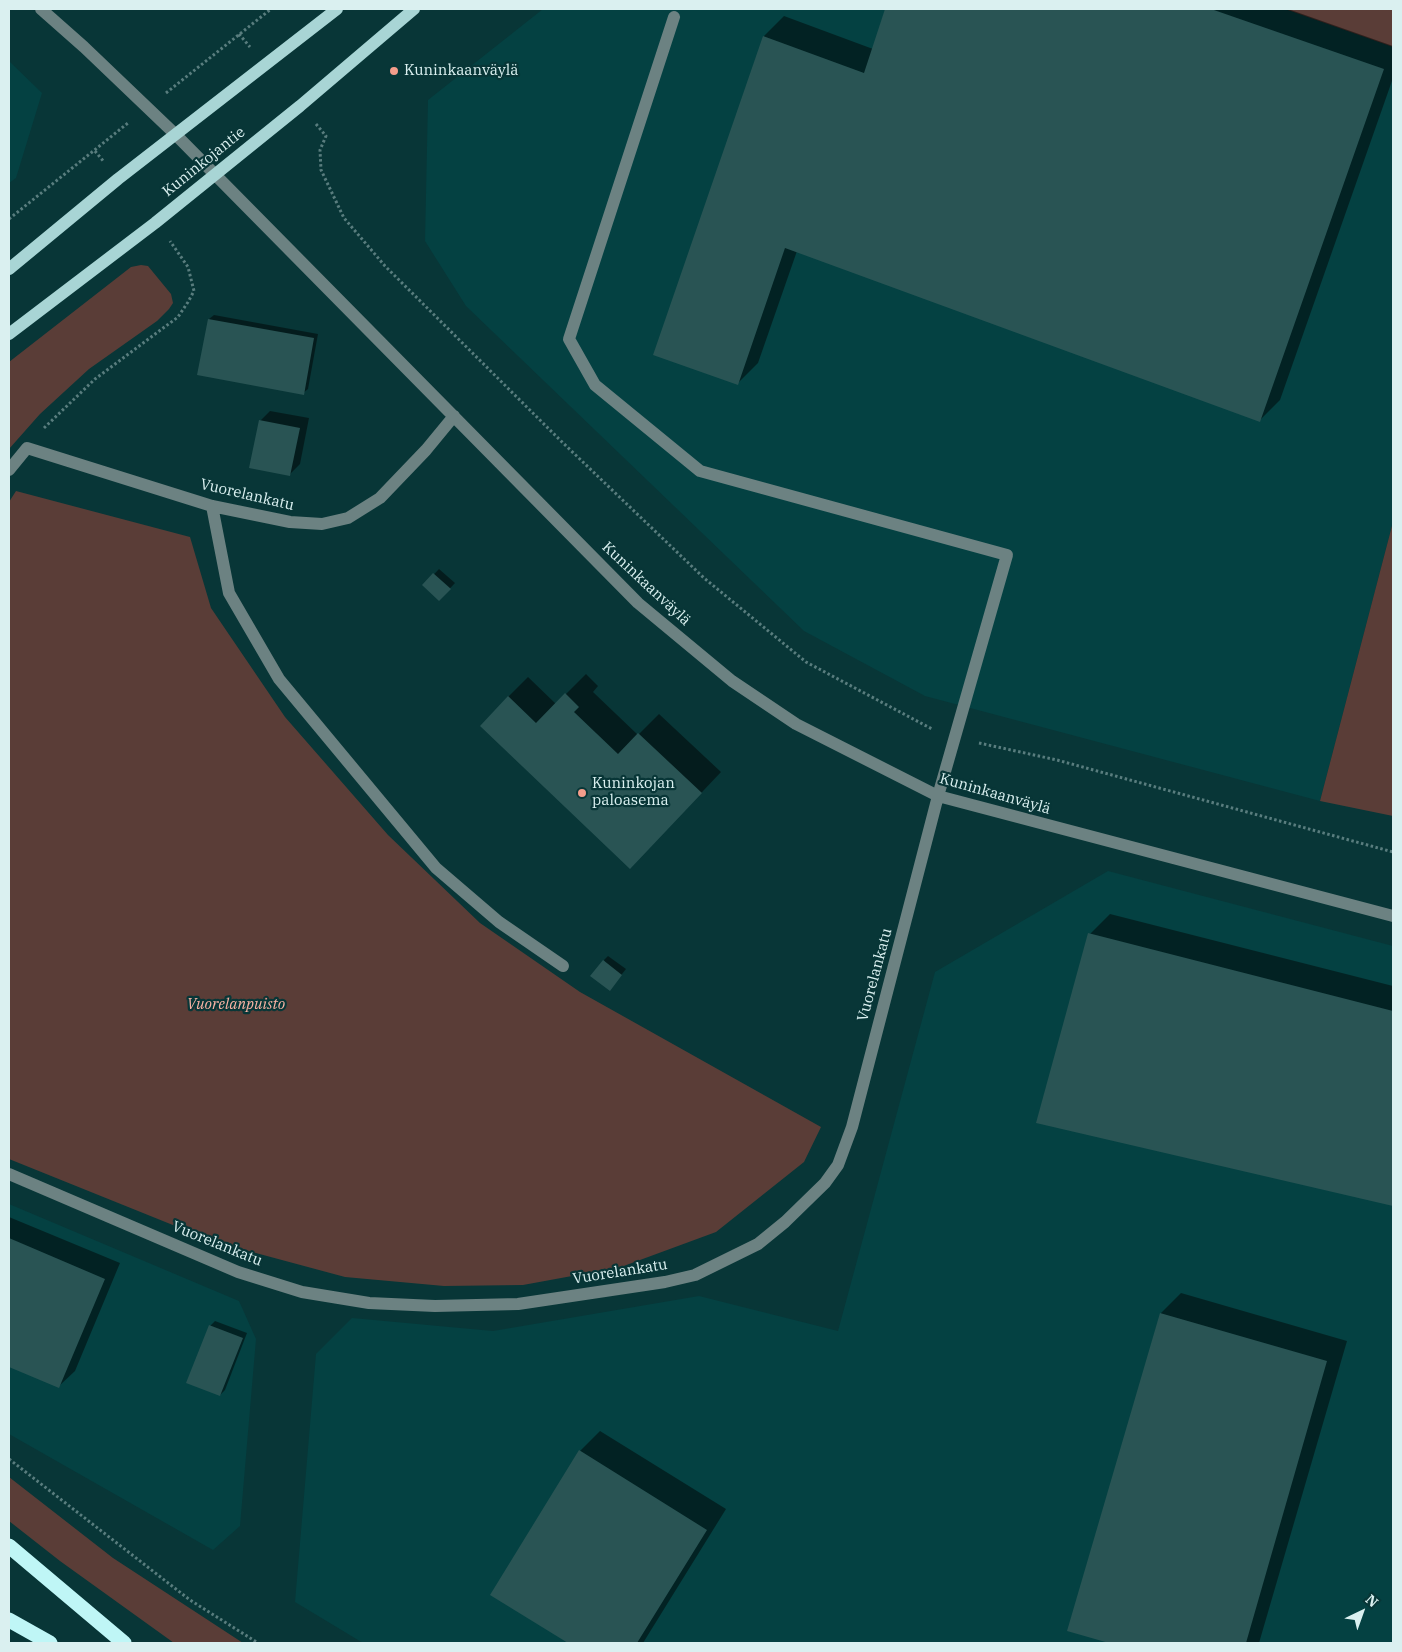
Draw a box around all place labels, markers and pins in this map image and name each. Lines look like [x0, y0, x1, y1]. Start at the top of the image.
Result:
place label: Kuninkaanväylä [404, 62, 518, 80]
marker: Kuninkaanväylä [388, 65, 400, 77]
place label: Kuninkojan paloasema [592, 775, 675, 810]
marker: Kuninkojan paloasema [576, 787, 588, 799]

